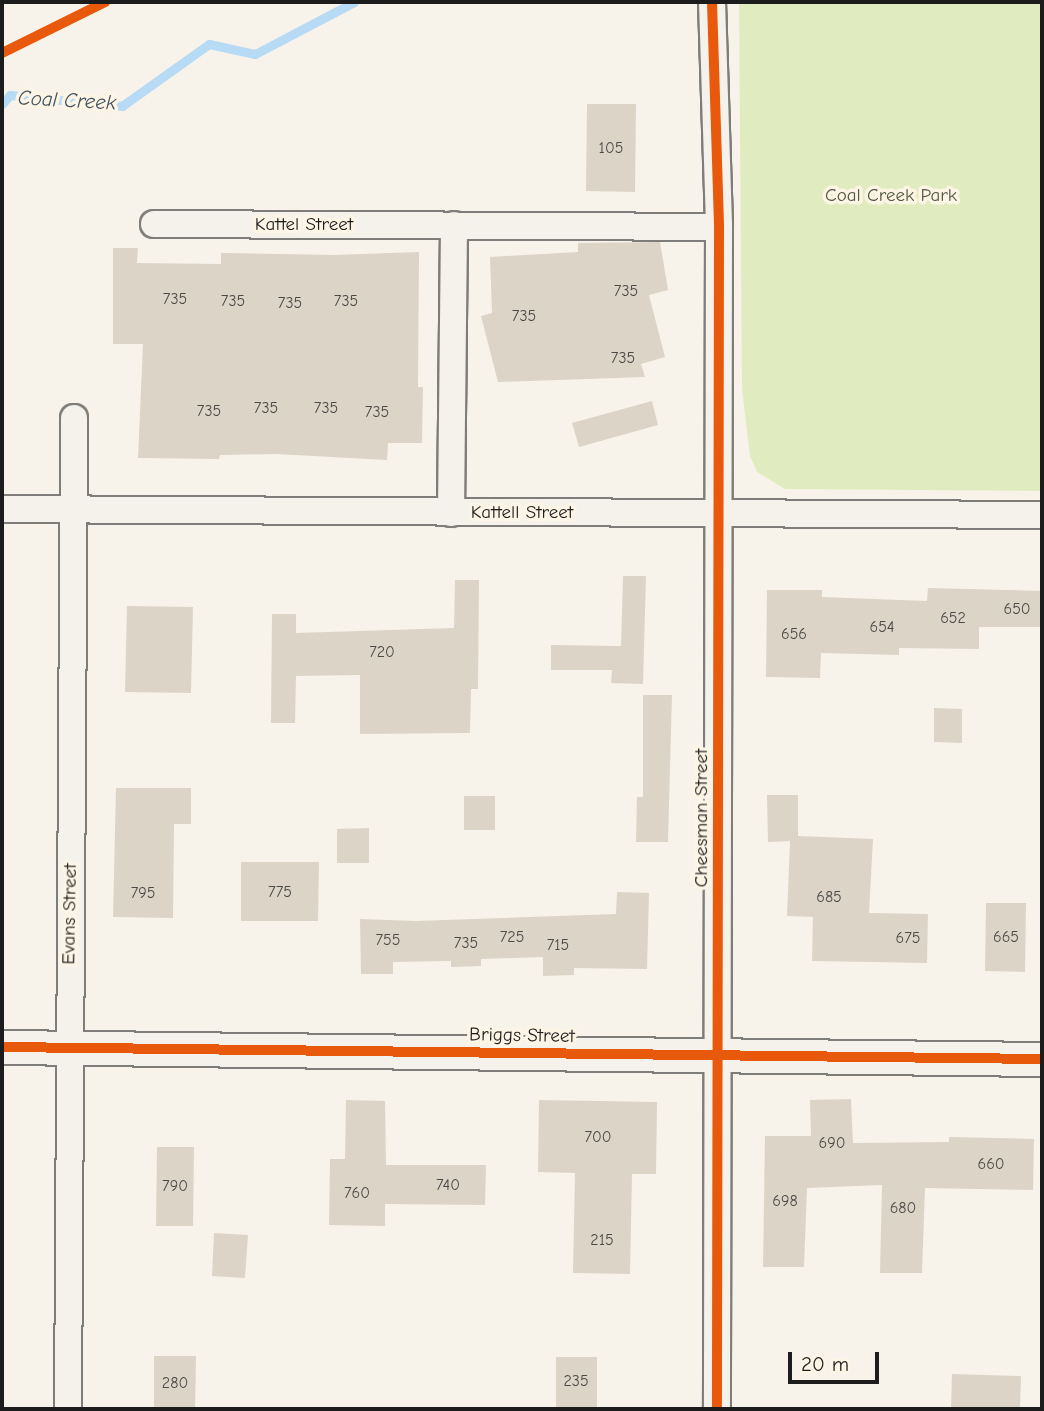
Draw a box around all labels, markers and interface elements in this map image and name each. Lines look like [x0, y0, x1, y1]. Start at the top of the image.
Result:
water label: Coal Creek [17, 85, 117, 115]
house number: 105 [599, 138, 623, 158]
park label: Coal Creek Park [825, 185, 957, 207]
street label: Kattel Street [255, 214, 353, 236]
house number: 735 [614, 281, 638, 301]
house number: 735 [163, 289, 187, 309]
house number: 735 [221, 291, 245, 311]
house number: 735 [334, 291, 358, 311]
house number: 735 [278, 293, 302, 313]
house number: 735 [512, 306, 536, 326]
house number: 735 [611, 348, 635, 368]
house number: 735 [254, 398, 278, 418]
house number: 735 [314, 398, 338, 418]
house number: 735 [197, 401, 221, 421]
house number: 735 [365, 402, 389, 422]
street label: Kattell Street [471, 502, 573, 524]
house number: 650 [1003, 599, 1031, 619]
house number: 652 [940, 608, 966, 628]
house number: 654 [869, 617, 895, 637]
house number: 656 [781, 624, 807, 644]
house number: 720 [369, 642, 395, 662]
street label: Cheesman Street [691, 749, 713, 887]
street label: Evans Street [58, 863, 82, 965]
house number: 775 [268, 882, 292, 902]
house number: 795 [131, 883, 155, 903]
house number: 685 [816, 887, 842, 907]
house number: 725 [500, 927, 524, 947]
house number: 665 [993, 927, 1019, 947]
house number: 675 [896, 928, 920, 948]
house number: 755 [376, 930, 400, 950]
house number: 735 [454, 933, 478, 953]
house number: 715 [547, 935, 569, 955]
street label: Briggs Street [469, 1024, 575, 1048]
house number: 700 [584, 1127, 612, 1147]
house number: 690 [819, 1133, 845, 1153]
house number: 660 [977, 1154, 1005, 1174]
house number: 740 [436, 1175, 460, 1195]
house number: 790 [162, 1176, 188, 1196]
house number: 760 [344, 1183, 370, 1203]
house number: 698 [772, 1191, 798, 1211]
house number: 680 [890, 1198, 916, 1218]
house number: 215 [590, 1230, 614, 1250]
scale bar [792, 1338, 883, 1382]
text: 20 m [801, 1352, 849, 1376]
house number: 235 [563, 1371, 589, 1391]
house number: 280 [162, 1373, 188, 1393]

